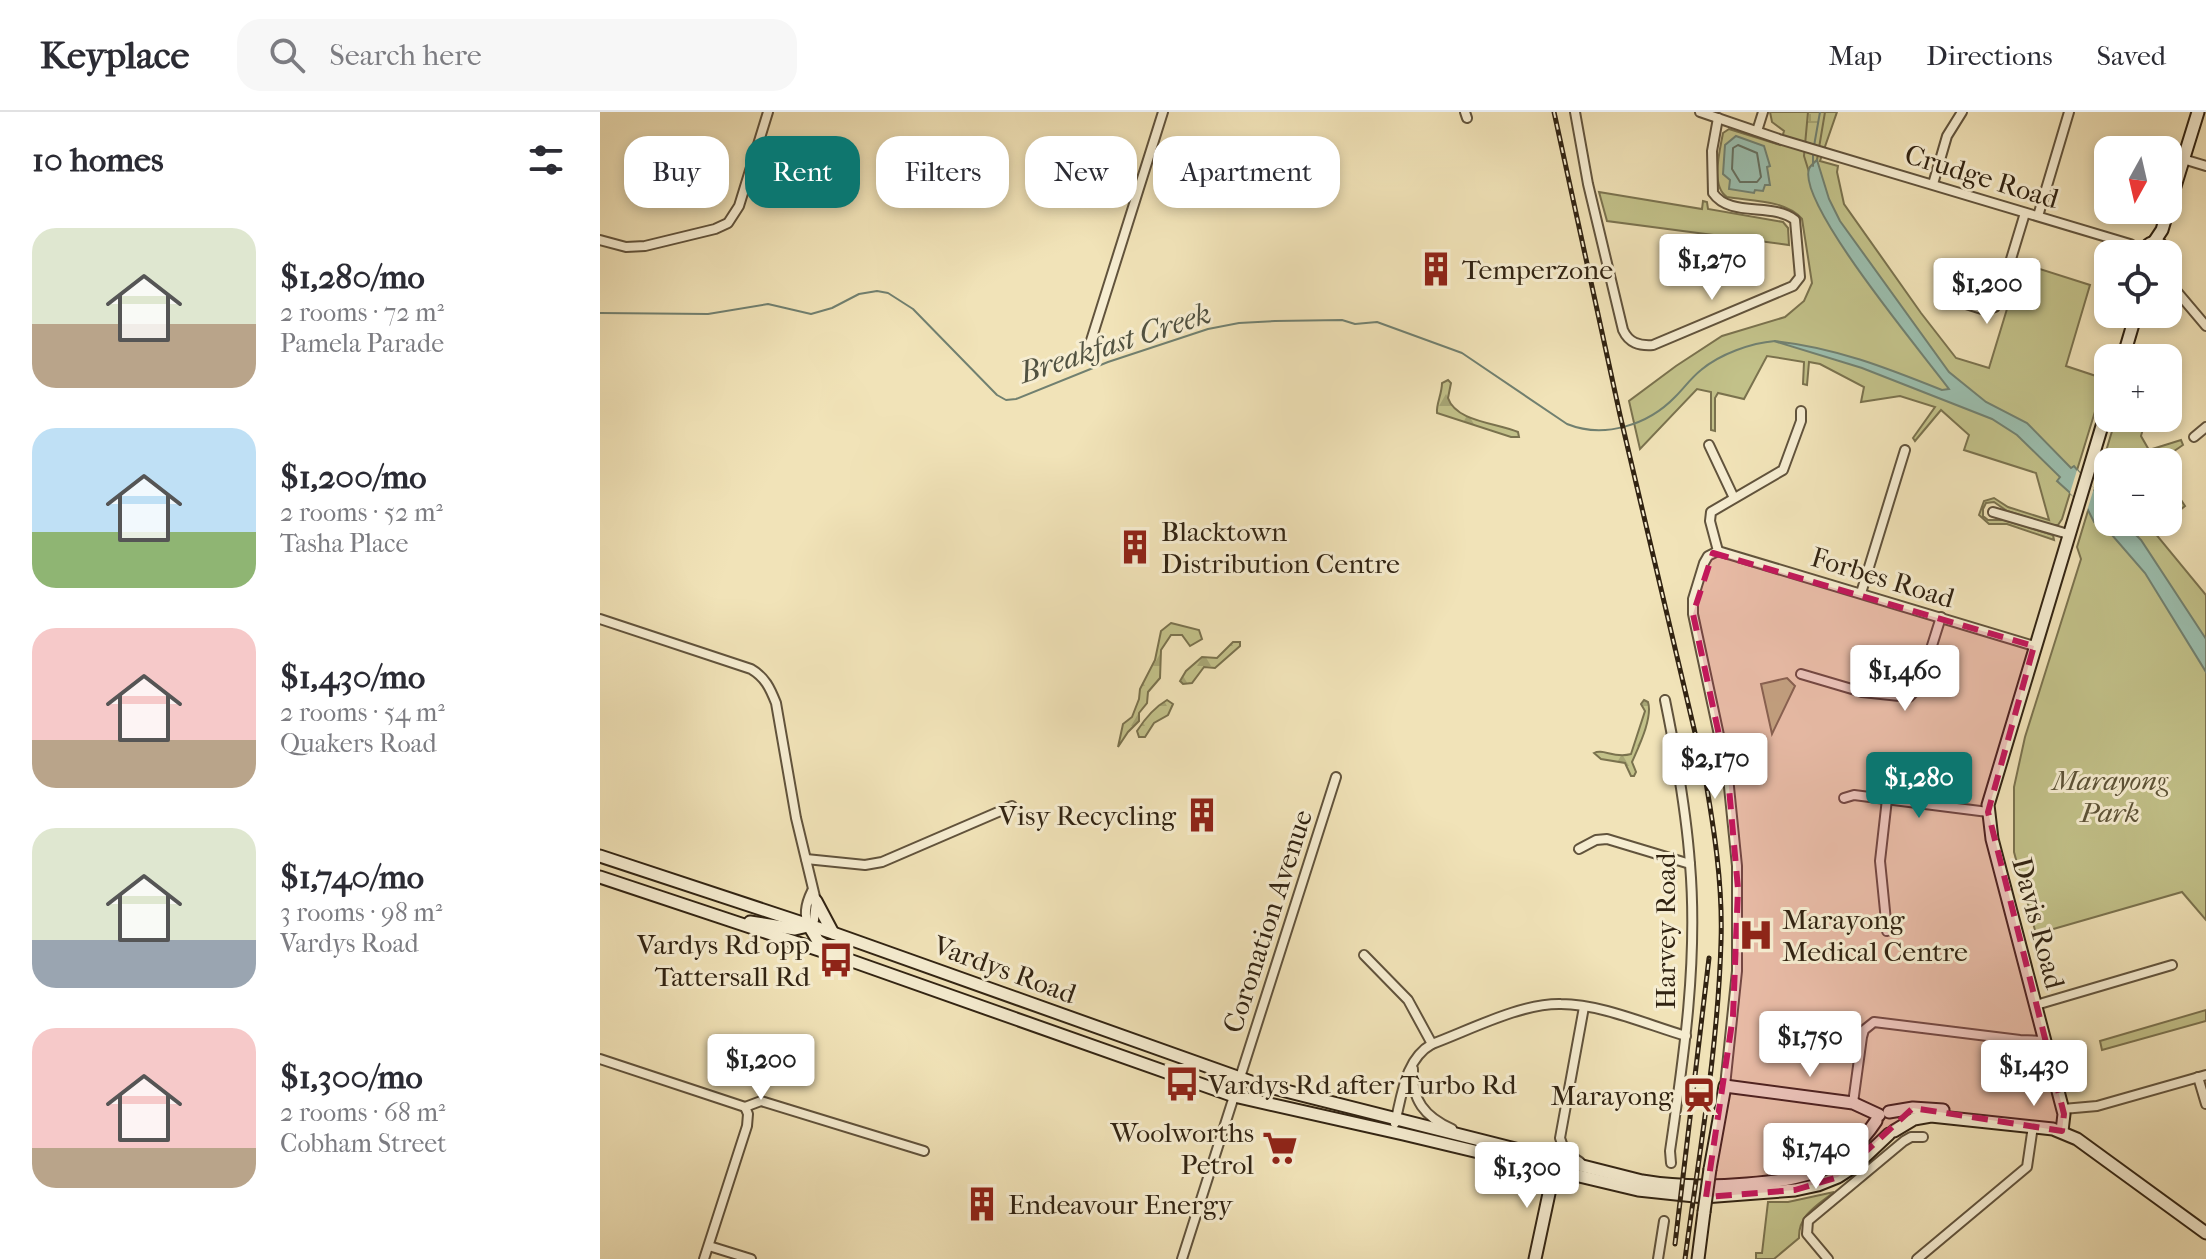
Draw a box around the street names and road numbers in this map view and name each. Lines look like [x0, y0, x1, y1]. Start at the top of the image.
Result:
street label: Crudge Road [1901, 137, 2063, 216]
street label: Forbes Road [1807, 540, 1959, 615]
street label: Coronation Avenue [1216, 805, 1319, 1037]
street label: Harvey Road [1649, 852, 1682, 1010]
street label: Davis Road [2005, 854, 2072, 993]
street label: Vardys Road [928, 928, 1081, 1011]

